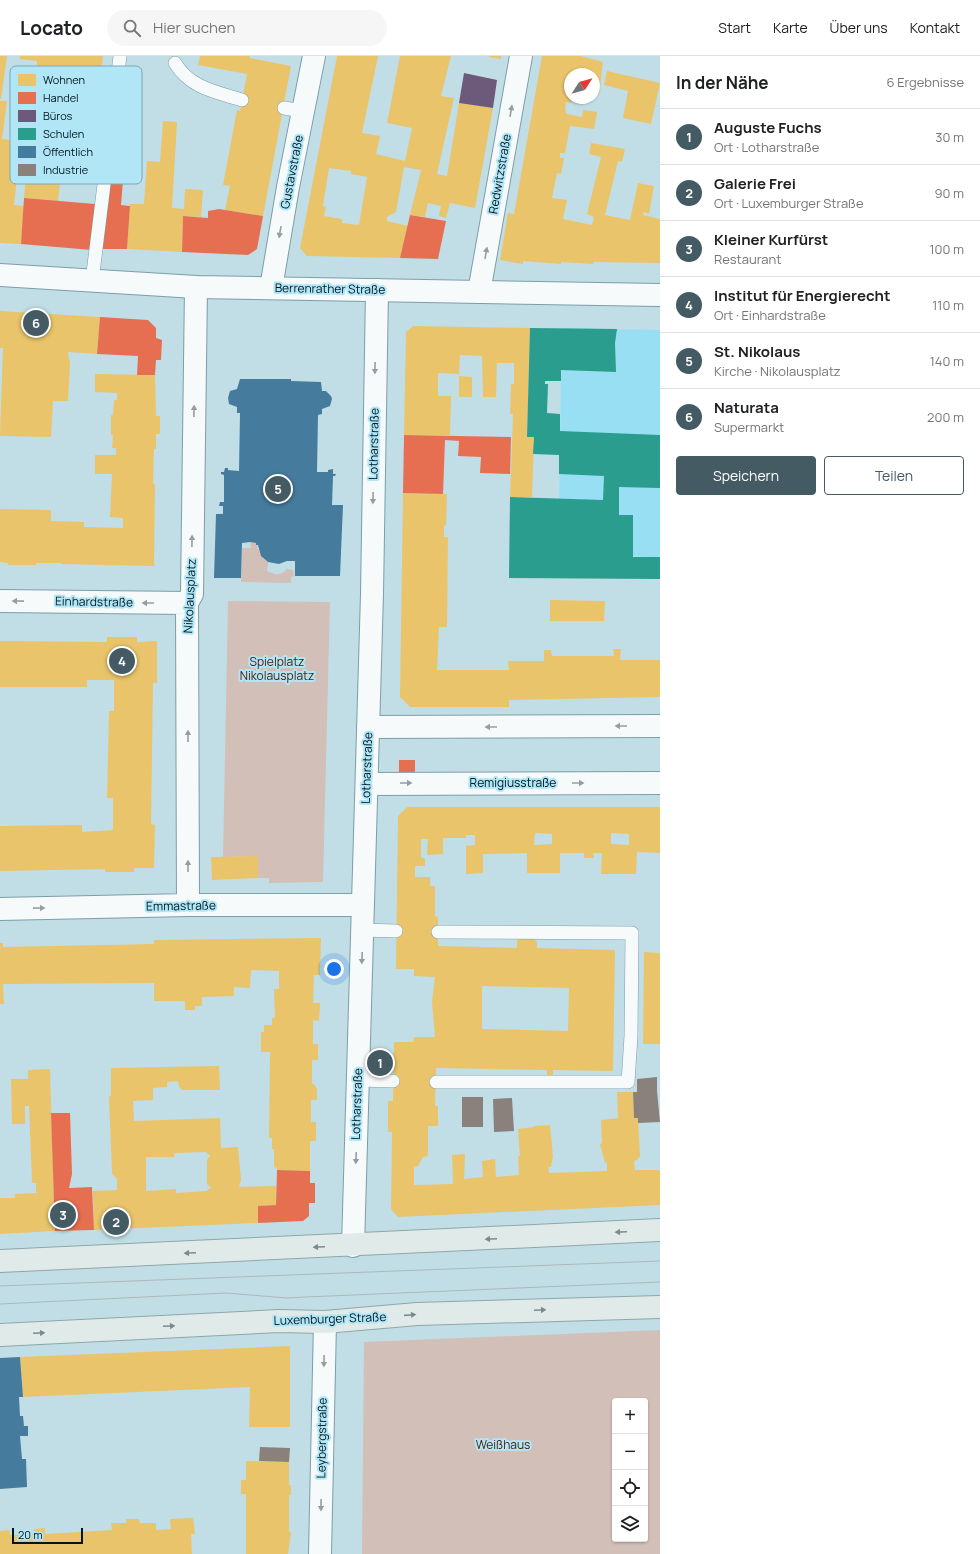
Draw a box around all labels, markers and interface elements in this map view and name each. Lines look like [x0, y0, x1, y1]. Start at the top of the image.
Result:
search box [107, 10, 387, 46]
text: Locato [20, 15, 83, 41]
icon: search [121, 17, 143, 39]
text: Hier suchen [153, 17, 235, 38]
text: Start [718, 18, 751, 37]
text: Karte [773, 18, 808, 37]
text: Über uns [830, 18, 888, 37]
text: Kontakt [910, 18, 960, 37]
legend [10, 66, 142, 184]
north arrow [564, 68, 600, 104]
text: In der Nähe [676, 71, 769, 94]
text: Wohnen [43, 72, 85, 87]
text: 6 Ergebnisse [887, 73, 964, 91]
text: Handel [43, 90, 79, 105]
one-way arrow [508, 105, 514, 117]
text: Büros [43, 108, 73, 123]
text: Auguste Fuchs [714, 117, 822, 138]
text: Schulen [43, 126, 84, 141]
text: 1 [686, 128, 692, 146]
text: 30 m [935, 128, 964, 146]
street label: Gustavstraße [276, 133, 307, 210]
street label: Redwitzstraße [484, 133, 515, 215]
text: Ort · Lotharstraße [714, 138, 819, 156]
text: Öffentlich [43, 144, 93, 159]
text: Industrie [43, 162, 89, 177]
text: Galerie Frei [714, 173, 796, 194]
text: 2 [685, 184, 693, 202]
text: 90 m [934, 184, 964, 202]
text: Ort · Luxemburger Straße [714, 194, 864, 212]
one-way arrow [277, 226, 283, 238]
text: Kleiner Kurfürst [714, 229, 828, 250]
text: 3 [685, 240, 693, 258]
text: 100 m [929, 240, 964, 258]
one-way arrow [483, 247, 489, 259]
text: Restaurant [714, 250, 781, 268]
street label: Berrenrather Straße [275, 279, 385, 298]
text: Institut für Energierecht [714, 285, 890, 306]
text: 4 [685, 296, 693, 314]
text: 110 m [932, 296, 964, 314]
text: Ort · Einhardstraße [714, 306, 826, 324]
pin: 6 [23, 308, 49, 338]
text: St. Nikolaus [714, 341, 800, 362]
text: 5 [685, 352, 693, 370]
text: 140 m [930, 352, 964, 370]
one-way arrow [372, 362, 378, 375]
text: Kirche · Nikolausplatz [714, 362, 841, 380]
text: Naturata [714, 397, 779, 418]
one-way arrow [191, 404, 197, 417]
street label: Lotharstraße [364, 408, 383, 480]
text: 6 [685, 408, 693, 426]
text: 200 m [927, 408, 964, 426]
text: Supermarkt [714, 418, 784, 436]
button: Speichern [676, 456, 816, 495]
button: Teilen [824, 456, 964, 495]
pin: 5 [265, 474, 291, 504]
one-way arrow [370, 492, 376, 505]
one-way arrow [189, 534, 195, 547]
street label: Nikolausplatz [179, 558, 200, 634]
street label: Einhardstraße [55, 592, 133, 611]
one-way arrow [11, 598, 24, 604]
one-way arrow [141, 600, 154, 606]
pin: 4 [109, 646, 135, 676]
park label: Spielplatz Nikolausplatz [240, 653, 314, 684]
one-way arrow [614, 723, 627, 729]
one-way arrow [484, 724, 497, 730]
one-way arrow [185, 729, 191, 742]
street label: Lotharstraße [357, 732, 376, 804]
street label: Remigiusstraße [470, 774, 556, 791]
one-way arrow [400, 780, 413, 786]
one-way arrow [572, 780, 585, 786]
one-way arrow [185, 859, 191, 872]
street label: Emmastraße [146, 896, 216, 915]
one-way arrow [33, 905, 45, 912]
one-way arrow [358, 952, 365, 964]
your location [324, 959, 344, 979]
pin: 1 [367, 1048, 393, 1078]
street label: Lotharstraße [347, 1068, 366, 1140]
one-way arrow [353, 1152, 359, 1165]
pin: 3 [50, 1200, 76, 1230]
pin: 2 [103, 1207, 129, 1237]
one-way arrow [615, 1229, 627, 1236]
one-way arrow [485, 1235, 497, 1242]
one-way arrow [313, 1244, 325, 1251]
one-way arrow [183, 1250, 196, 1256]
one-way arrow [534, 1307, 547, 1313]
street label: Luxemburger Straße [273, 1308, 387, 1329]
one-way arrow [404, 1311, 416, 1318]
one-way arrow [163, 1323, 175, 1330]
one-way arrow [33, 1329, 45, 1336]
one-way arrow [321, 1355, 327, 1368]
street label: Leybergstraße [312, 1397, 331, 1478]
map controls [612, 1398, 648, 1542]
button: + [612, 1398, 648, 1434]
button: − [612, 1434, 648, 1470]
park label: Weißhaus [476, 1436, 530, 1453]
button: locate [612, 1470, 648, 1506]
one-way arrow [318, 1499, 324, 1512]
button: layers [612, 1506, 648, 1542]
scale bar [12, 1526, 83, 1545]
text: 20 m [18, 1527, 43, 1542]

